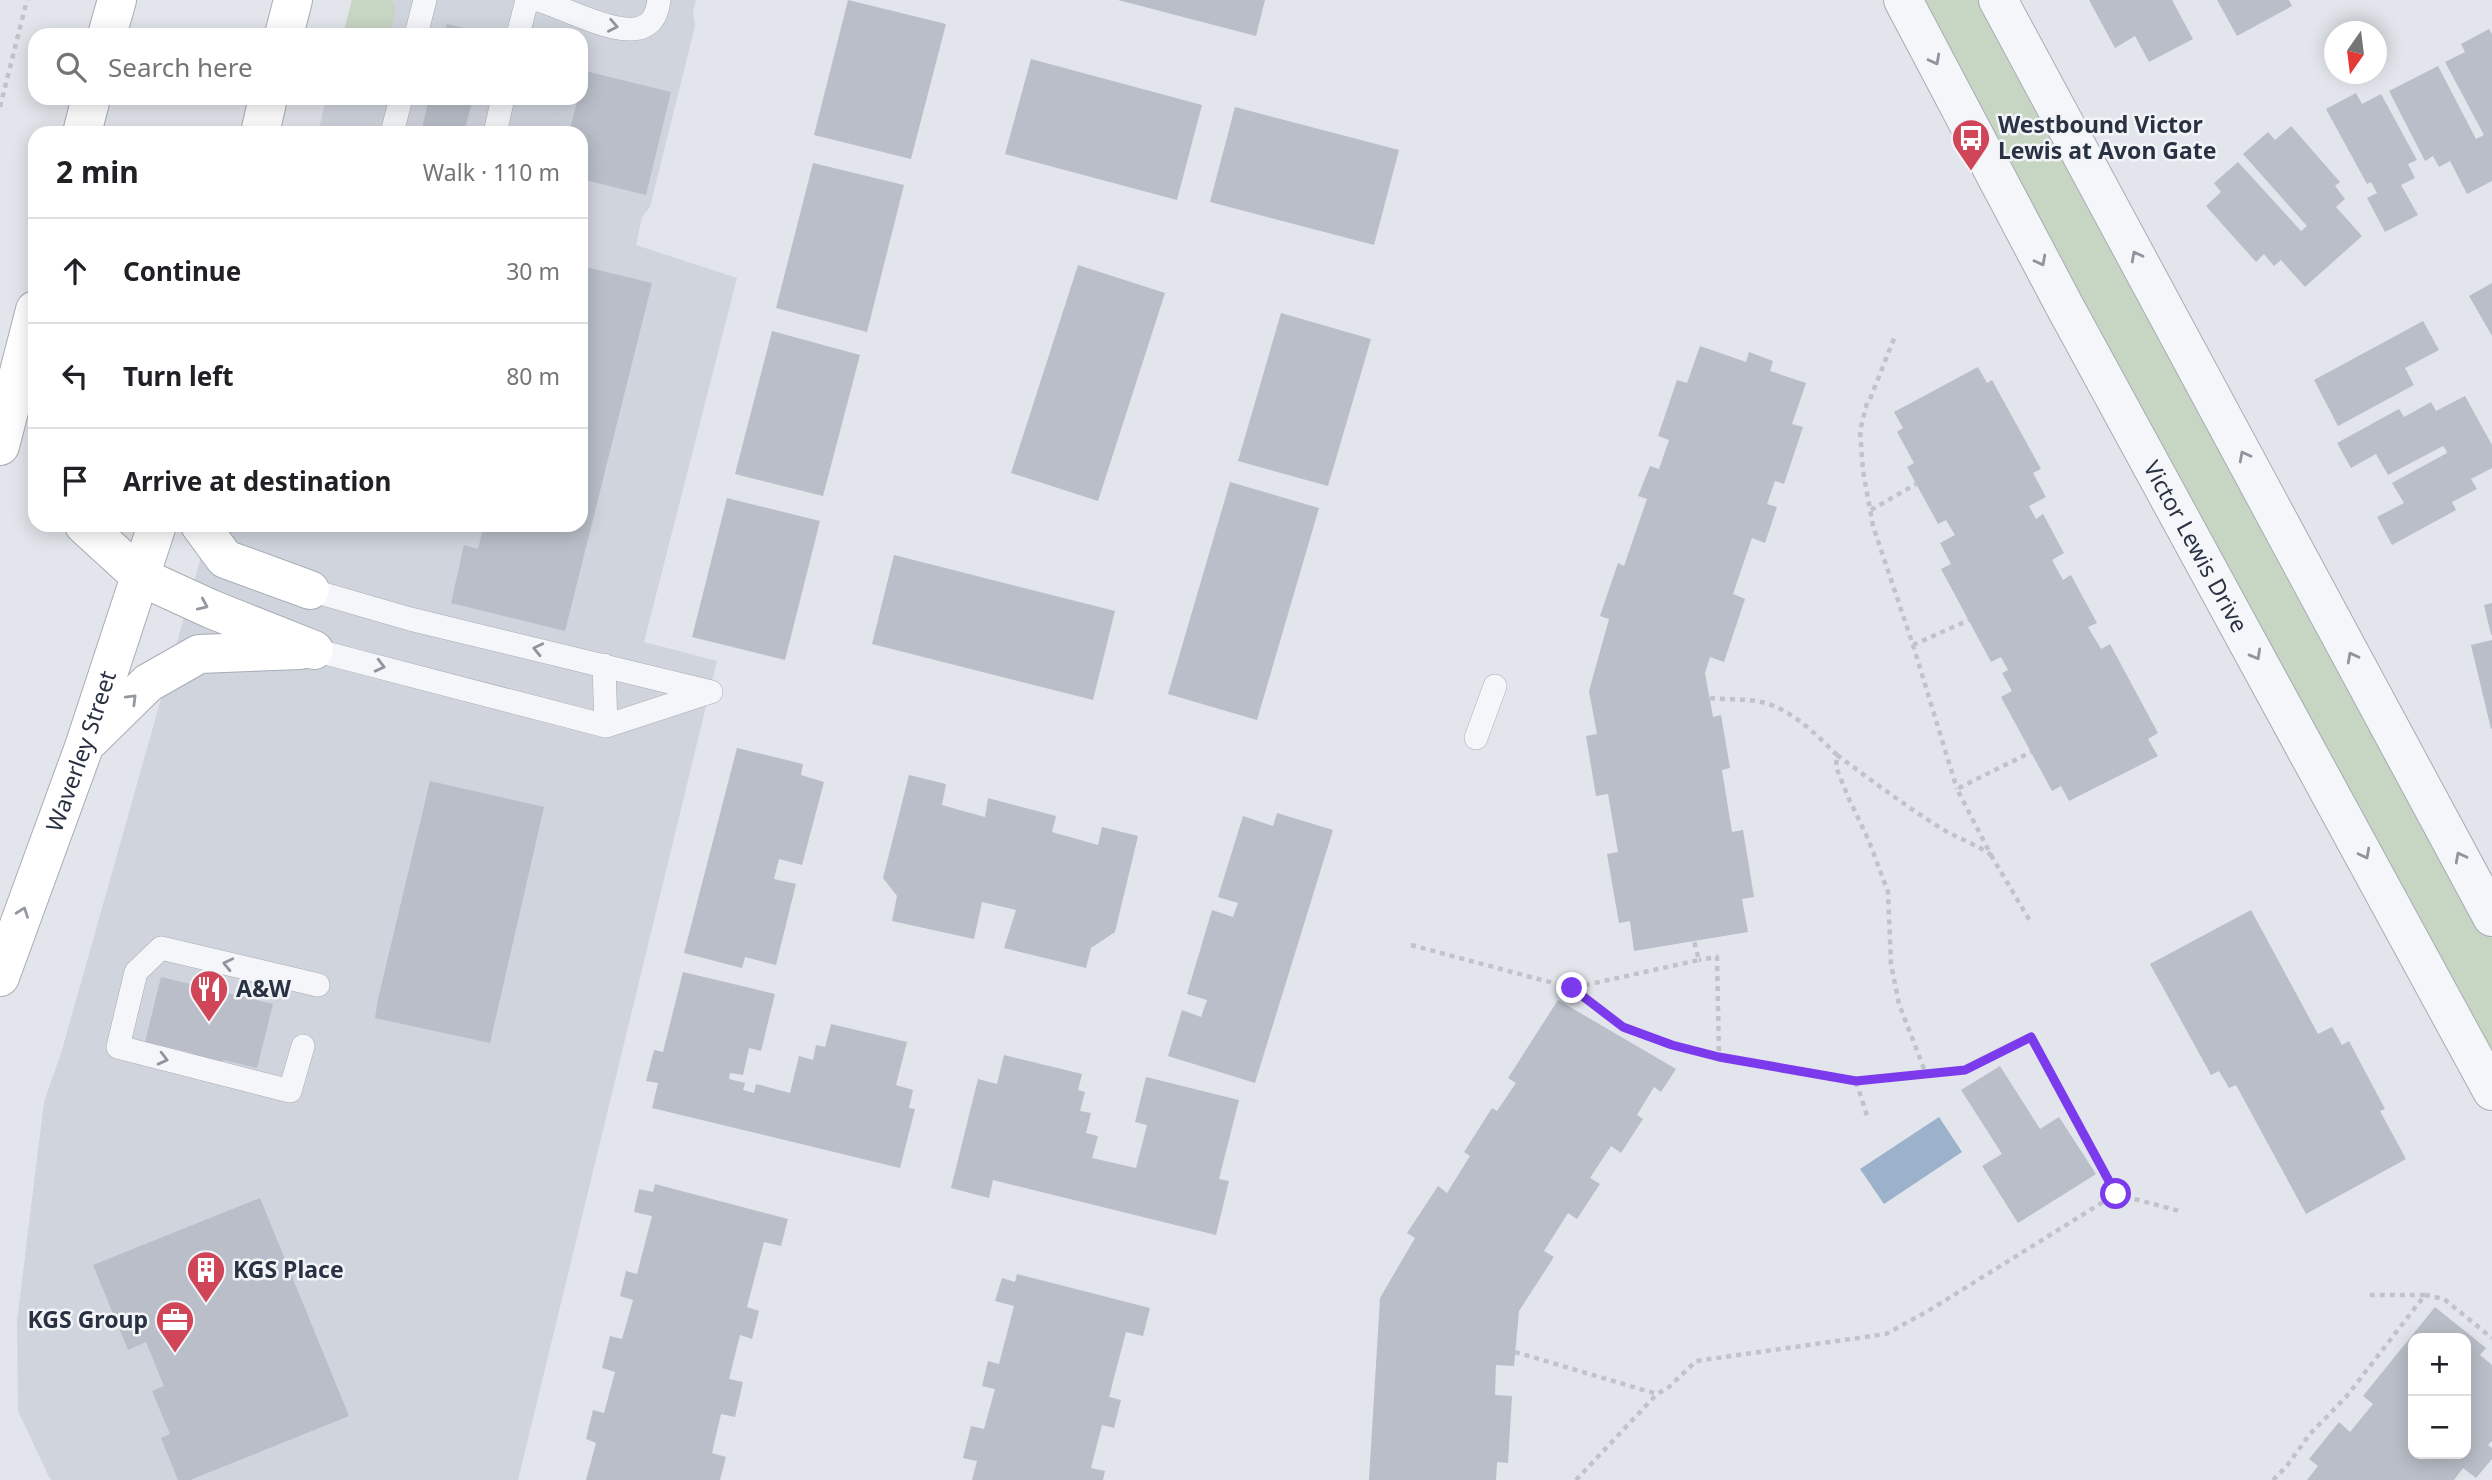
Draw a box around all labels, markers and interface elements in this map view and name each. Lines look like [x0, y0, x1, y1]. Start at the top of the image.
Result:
one-way arrow [607, 18, 619, 33]
north arrow [2324, 21, 2387, 84]
search box [28, 28, 588, 105]
icon: search [52, 48, 90, 86]
text: Search here [108, 49, 253, 85]
one-way arrow [1927, 53, 1940, 65]
place label: Westbound Victor Lewis at Avon Gate [1998, 108, 2216, 166]
bus stop icon: Westbound Victor Lewis at Avon Gate [1950, 117, 1992, 172]
text: 2 min [56, 151, 139, 192]
text: Walk · 110 m [423, 156, 560, 188]
one-way arrow [2130, 251, 2144, 263]
icon: ahead [56, 252, 94, 290]
text: Continue [123, 253, 241, 289]
one-way arrow [2033, 254, 2046, 267]
text: 30 m [506, 255, 560, 287]
icon: left [56, 357, 94, 395]
text: Turn left [123, 358, 234, 394]
text: 80 m [506, 360, 560, 392]
one-way arrow [2238, 451, 2252, 464]
street label: Victor Lewis Drive [2137, 455, 2256, 638]
icon: arrive [56, 462, 94, 500]
text: Arrive at destination [123, 463, 392, 499]
one-way arrow [196, 597, 208, 611]
one-way arrow [532, 643, 544, 657]
one-way arrow [2248, 647, 2261, 660]
one-way arrow [2346, 651, 2360, 664]
one-way arrow [374, 658, 386, 672]
street label: Waverley Street [37, 666, 123, 836]
one-way arrow [124, 694, 137, 707]
one-way arrow [2356, 847, 2370, 860]
one-way arrow [2454, 852, 2468, 864]
one-way arrow [15, 907, 29, 919]
one-way arrow [222, 958, 234, 972]
restaurant icon: A&W [188, 968, 230, 1023]
place label: A&W [236, 972, 292, 1004]
route end [1556, 972, 1587, 1003]
one-way arrow [157, 1051, 169, 1065]
route start [2100, 1178, 2131, 1209]
building icon: KGS Place [185, 1249, 227, 1304]
place label: KGS Place [233, 1253, 344, 1285]
office icon: KGS Group [154, 1299, 196, 1354]
place label: KGS Group [28, 1303, 148, 1335]
map controls [2408, 1333, 2471, 1459]
button: + [2408, 1333, 2471, 1396]
button: − [2408, 1396, 2471, 1459]

